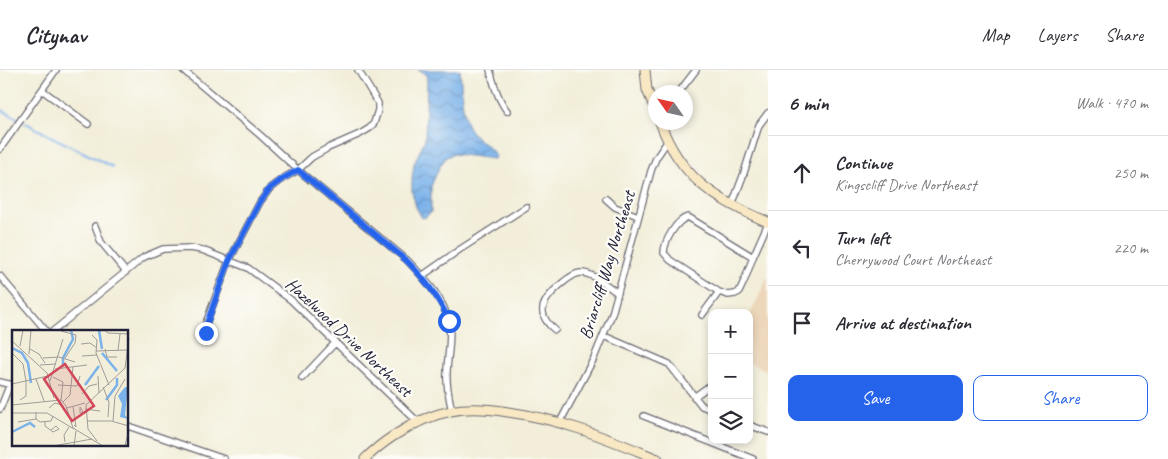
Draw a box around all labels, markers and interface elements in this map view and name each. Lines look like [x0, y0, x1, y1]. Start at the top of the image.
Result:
text: Citynav [25, 20, 86, 50]
text: Map [982, 24, 1010, 46]
text: Layers [1038, 24, 1077, 46]
text: Share [1105, 24, 1143, 46]
north arrow [648, 85, 693, 130]
text: 6 min [788, 90, 829, 116]
text: Walk · 470 m [1076, 93, 1148, 113]
text: Continue [835, 151, 892, 175]
icon: ahead [788, 159, 816, 187]
text: 250 m [1114, 163, 1148, 183]
text: Kingscliff Drive Northeast [835, 175, 976, 195]
street label: Briarcliff Way Northeast [574, 186, 641, 342]
text: Turn left [835, 226, 890, 250]
icon: left [788, 234, 816, 262]
text: 220 m [1114, 238, 1148, 258]
text: Cherrywood Court Northeast [835, 250, 991, 270]
street label: Hazelwood Drive Northeast [281, 273, 418, 403]
map controls [708, 309, 753, 444]
button: + [708, 309, 753, 354]
icon: arrive [788, 309, 816, 337]
route start [438, 310, 461, 333]
text: Arrive at destination [835, 311, 971, 335]
route end [195, 322, 218, 345]
inset map [12, 330, 129, 446]
button: − [708, 354, 753, 399]
button: Save [788, 375, 963, 421]
button: Share [973, 375, 1148, 421]
button: layers [708, 399, 753, 444]

